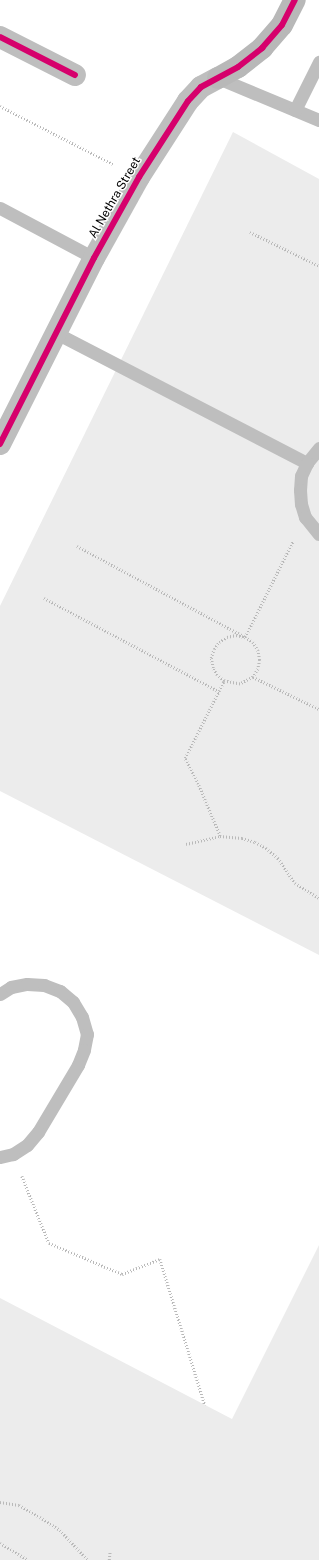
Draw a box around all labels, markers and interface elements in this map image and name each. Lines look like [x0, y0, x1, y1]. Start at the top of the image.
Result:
street label: Al Nethra Street [86, 155, 144, 241]

